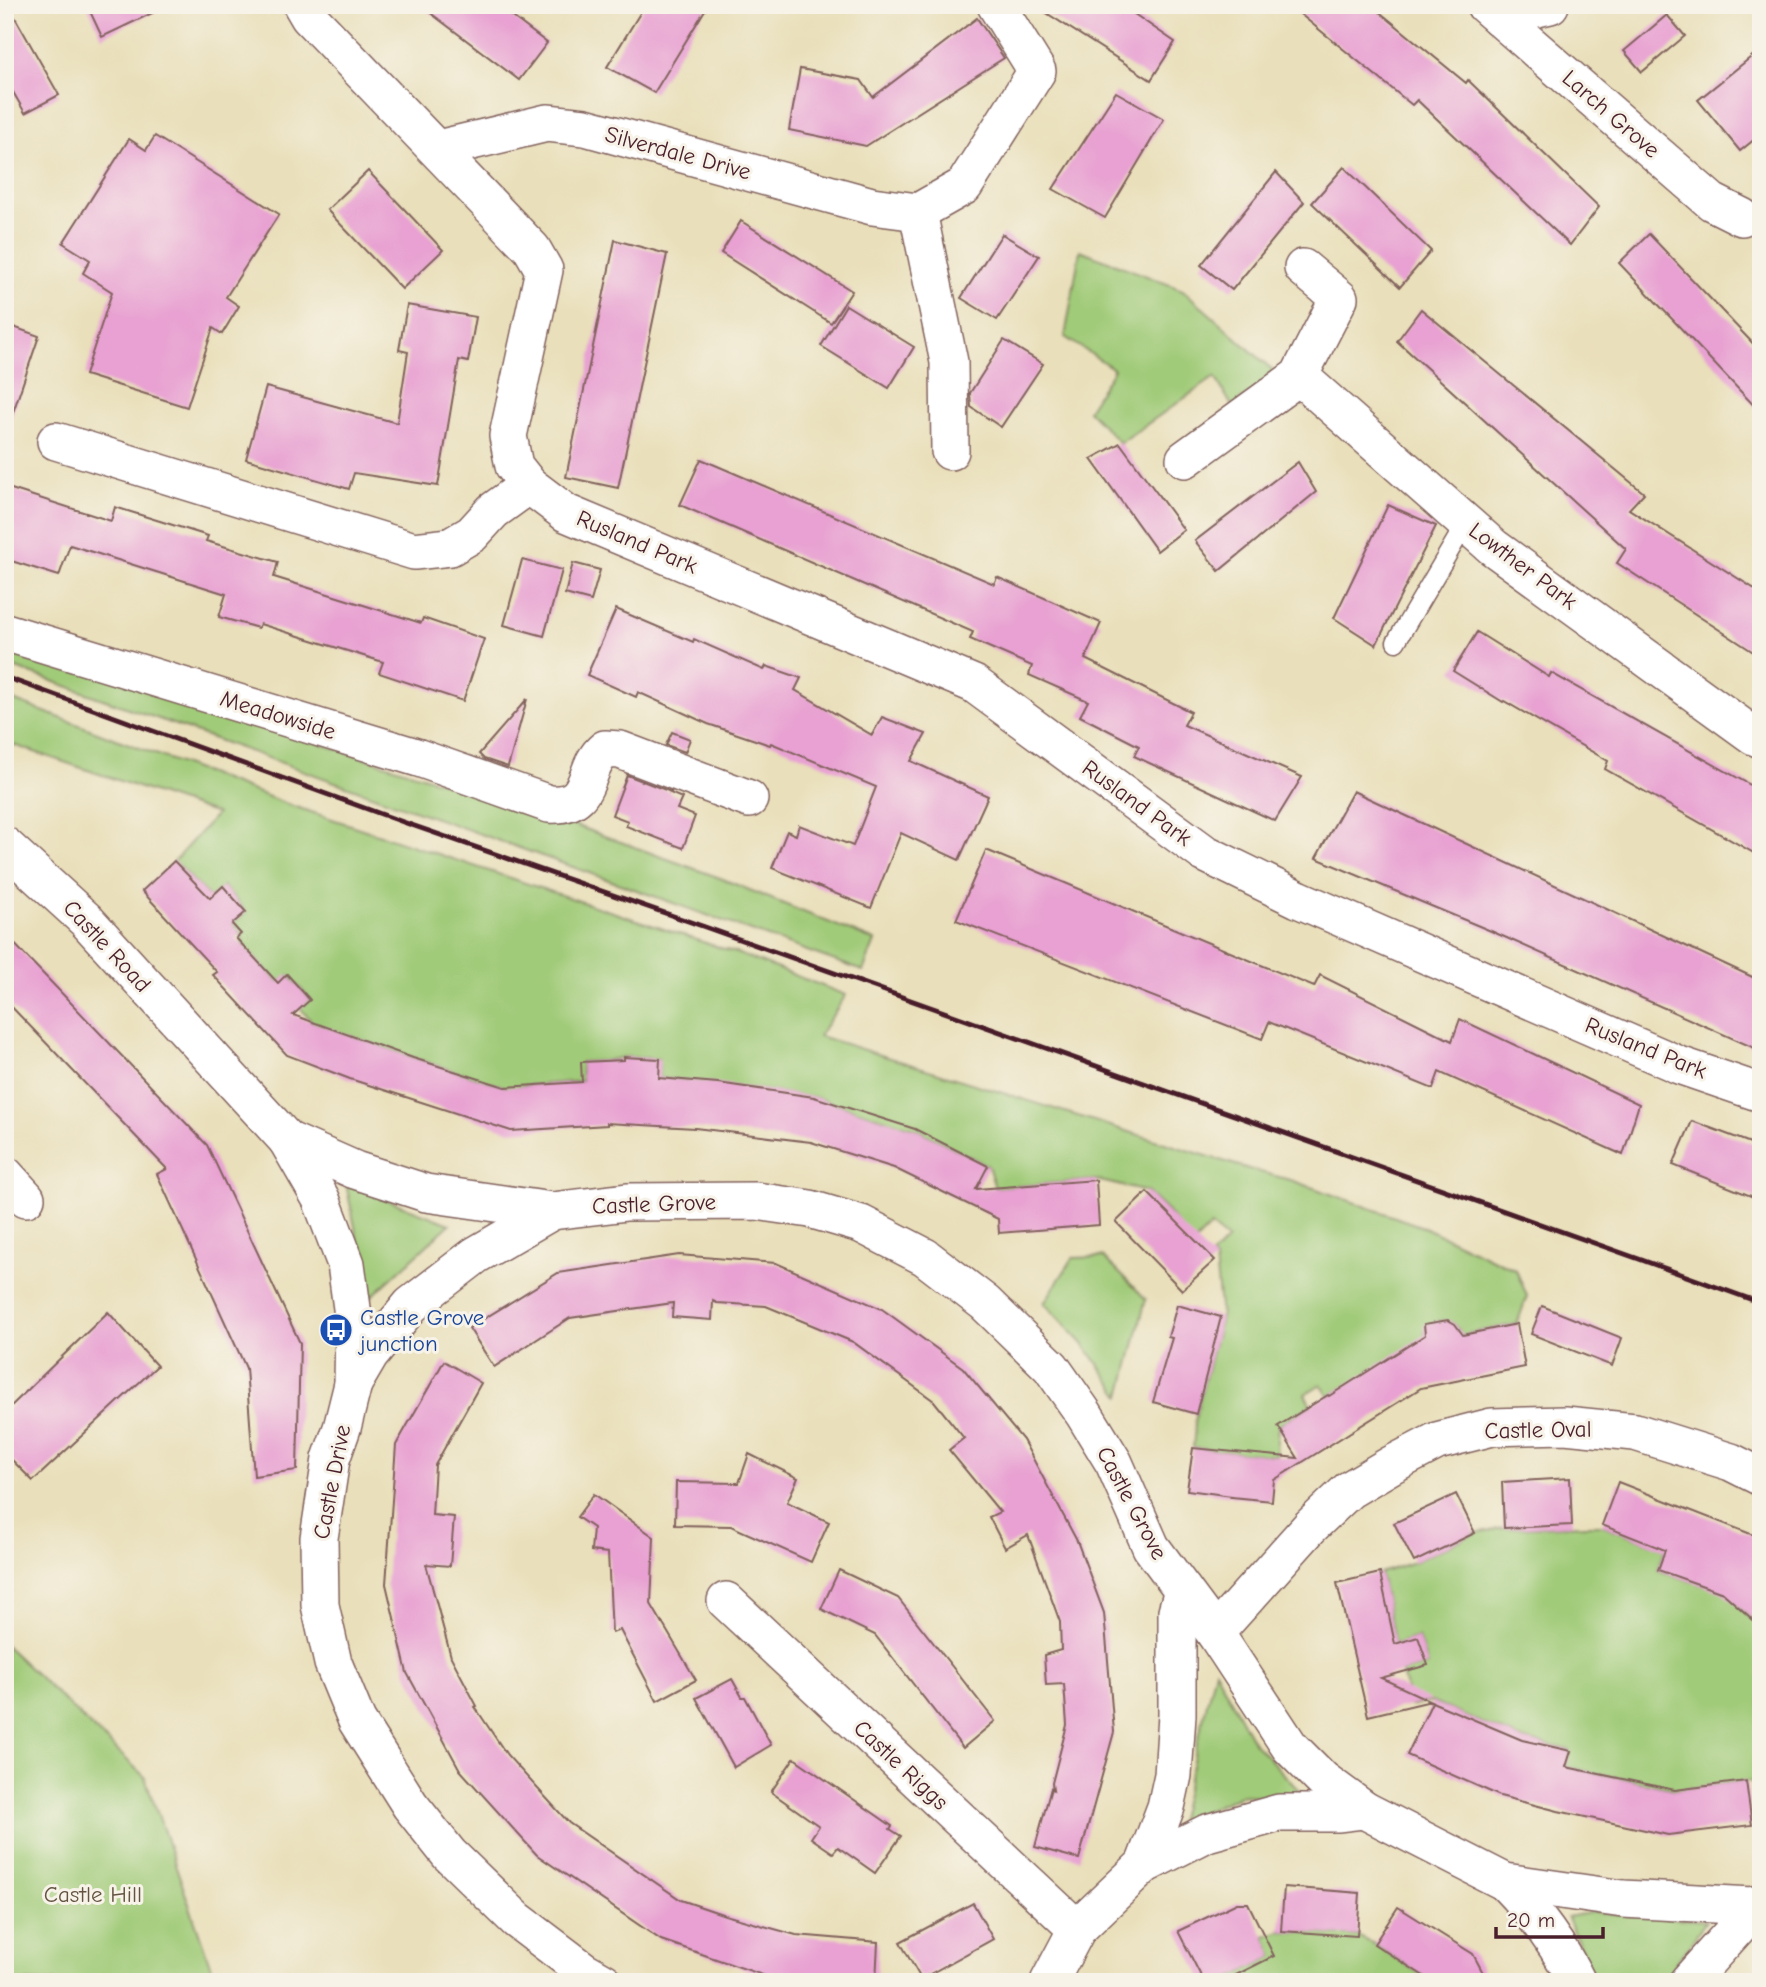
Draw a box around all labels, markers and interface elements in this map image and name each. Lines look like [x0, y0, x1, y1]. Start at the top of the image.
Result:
street label: Larch Grove [1557, 64, 1665, 164]
street label: Silverdale Drive [602, 121, 754, 185]
street label: Rusland Park [573, 504, 701, 580]
street label: Lowther Park [1464, 517, 1582, 615]
street label: Meadowside [217, 685, 339, 745]
street label: Rusland Park [1077, 754, 1197, 852]
street label: Castle Road [58, 894, 156, 998]
street label: Rusland Park [1581, 1011, 1711, 1085]
street label: Castle Grove [591, 1188, 717, 1220]
place label: Castle Grove junction [357, 1304, 484, 1357]
bus stop icon: Castle Grove junction [317, 1311, 355, 1349]
street label: Castle Oval [1484, 1416, 1592, 1444]
street label: Castle Drive [308, 1423, 356, 1541]
street label: Castle Grove [1091, 1442, 1173, 1564]
street label: Castle Riggs [848, 1714, 954, 1816]
park label: Castle Hill [44, 1881, 142, 1908]
scale bar [1496, 1896, 1603, 1940]
text: 20 m [1507, 1908, 1555, 1932]

